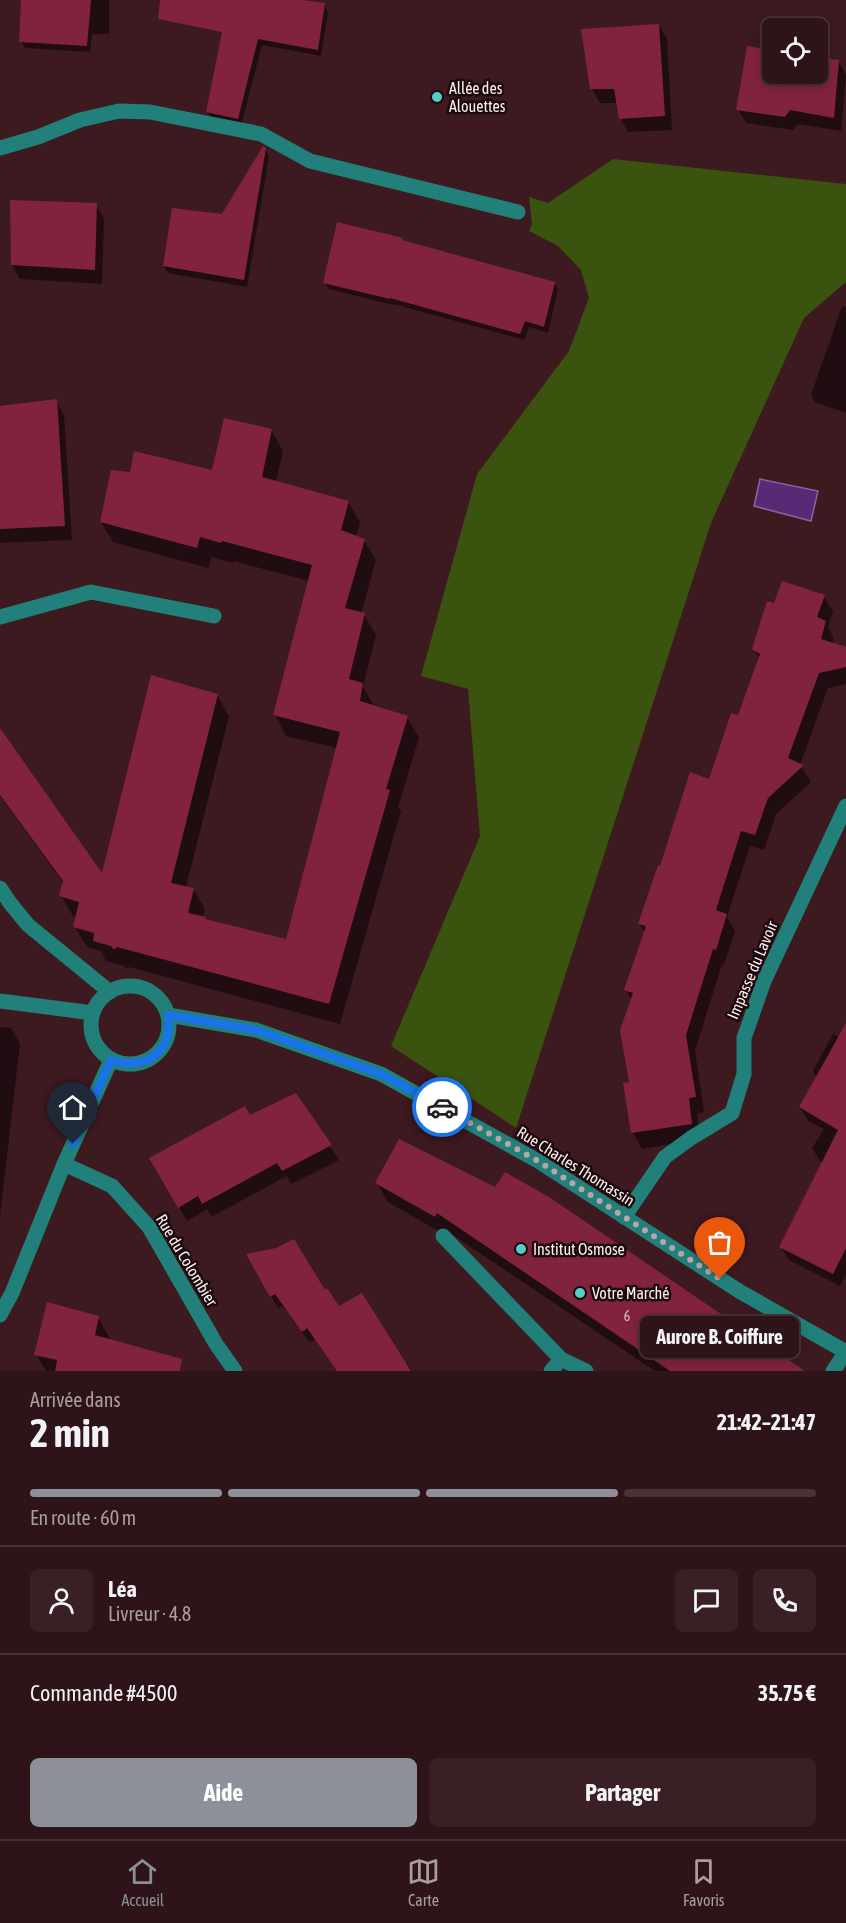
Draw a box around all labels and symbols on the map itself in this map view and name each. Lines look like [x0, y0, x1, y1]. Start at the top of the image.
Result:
place label: Allée des Alouettes [449, 79, 506, 115]
marker: Allée des Alouettes [430, 90, 444, 104]
street label: Impasse du Lavoir [723, 918, 782, 1022]
courier [412, 1077, 472, 1137]
pin [47, 1082, 98, 1144]
street label: Rue Charles Thomassin [514, 1123, 638, 1209]
street label: Rue du Colombier [153, 1211, 222, 1309]
pin [694, 1217, 745, 1279]
place label: Institut Osmose [533, 1240, 625, 1258]
marker: Institut Osmose [514, 1242, 528, 1256]
place label: Votre Marché [592, 1284, 670, 1302]
marker: Votre Marché [573, 1286, 587, 1300]
house number: 6 [624, 1308, 631, 1324]
callout: Aurore B. Coiffure [640, 1315, 800, 1357]

